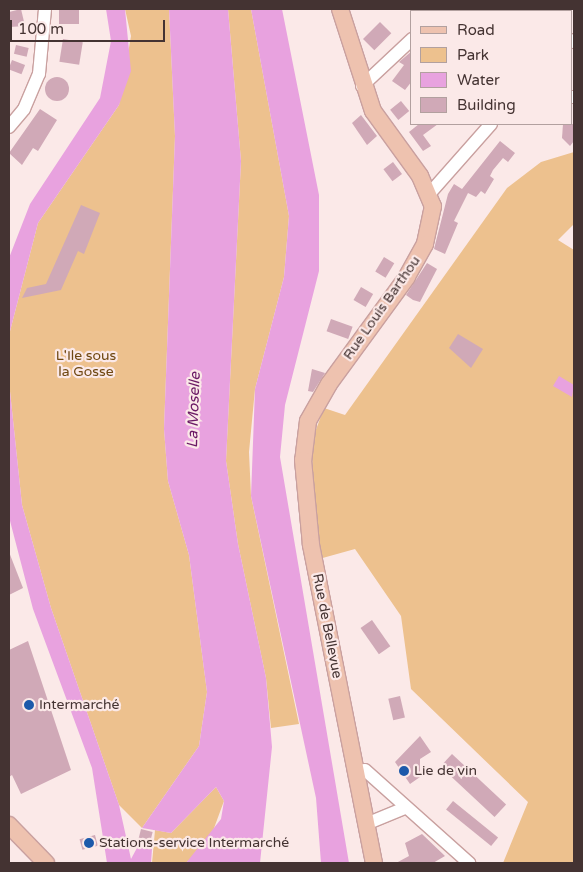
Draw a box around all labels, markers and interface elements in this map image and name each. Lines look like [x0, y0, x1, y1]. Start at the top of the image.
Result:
scale bar [12, 10, 168, 42]
legend [410, 10, 573, 125]
text: 100 m [18, 20, 64, 38]
text: Road [457, 21, 495, 39]
text: Park [457, 46, 489, 64]
text: Water [457, 71, 500, 89]
text: Building [457, 96, 516, 114]
street label: Rue Louis Barthou [340, 253, 424, 363]
park label: L'Ile sous la Gosse [56, 348, 116, 381]
water label: La Moselle [184, 372, 204, 448]
street label: Rue de Bellevue [309, 572, 345, 680]
place label: Intermarché [39, 697, 120, 713]
marker: Intermarché [23, 699, 35, 711]
place label: Lie de vin [414, 763, 477, 779]
marker: Lie de vin [398, 765, 410, 777]
place label: Stations-service Intermarché [99, 835, 289, 851]
marker: Stations-service Intermarché [83, 837, 95, 849]

